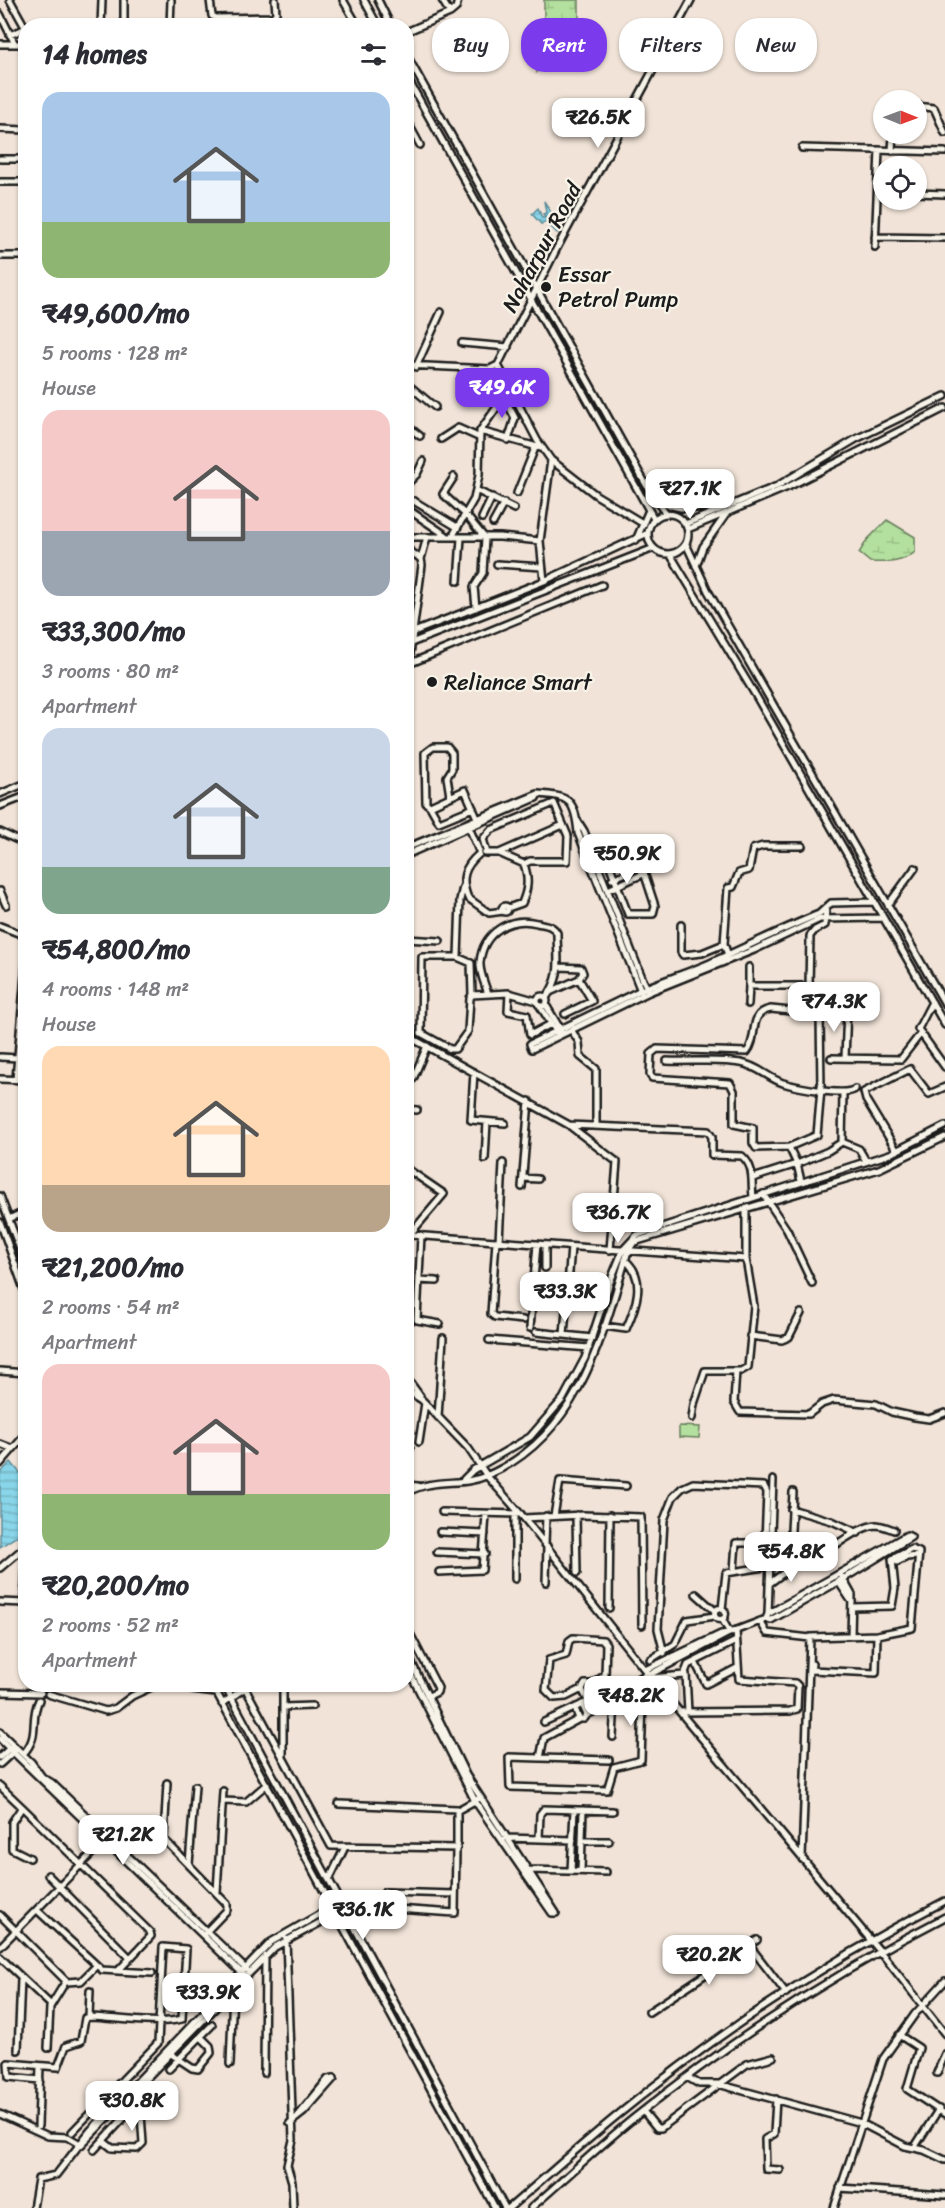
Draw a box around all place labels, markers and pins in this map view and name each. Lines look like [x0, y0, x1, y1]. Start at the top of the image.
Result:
pin: ₹26.5K [549, 98, 647, 149]
place label: Essar Petrol Pump [558, 255, 679, 319]
marker: Essar Petrol Pump [539, 280, 553, 294]
pin: ₹49.6K [453, 368, 551, 419]
pin: ₹27.1K [641, 469, 739, 520]
place label: Reliance Smart [444, 663, 593, 702]
marker: Reliance Smart [425, 675, 439, 689]
pin: ₹50.9K [578, 834, 676, 885]
pin: ₹74.3K [785, 982, 883, 1033]
pin: ₹36.7K [569, 1193, 667, 1244]
pin: ₹33.3K [516, 1272, 614, 1323]
pin: ₹54.8K [742, 1532, 840, 1583]
pin: ₹48.2K [582, 1676, 680, 1727]
pin: ₹21.2K [74, 1815, 172, 1866]
pin: ₹36.1K [314, 1890, 412, 1941]
pin: ₹20.2K [660, 1935, 758, 1986]
pin: ₹33.9K [159, 1973, 257, 2024]
pin: ₹30.8K [83, 2081, 181, 2132]

